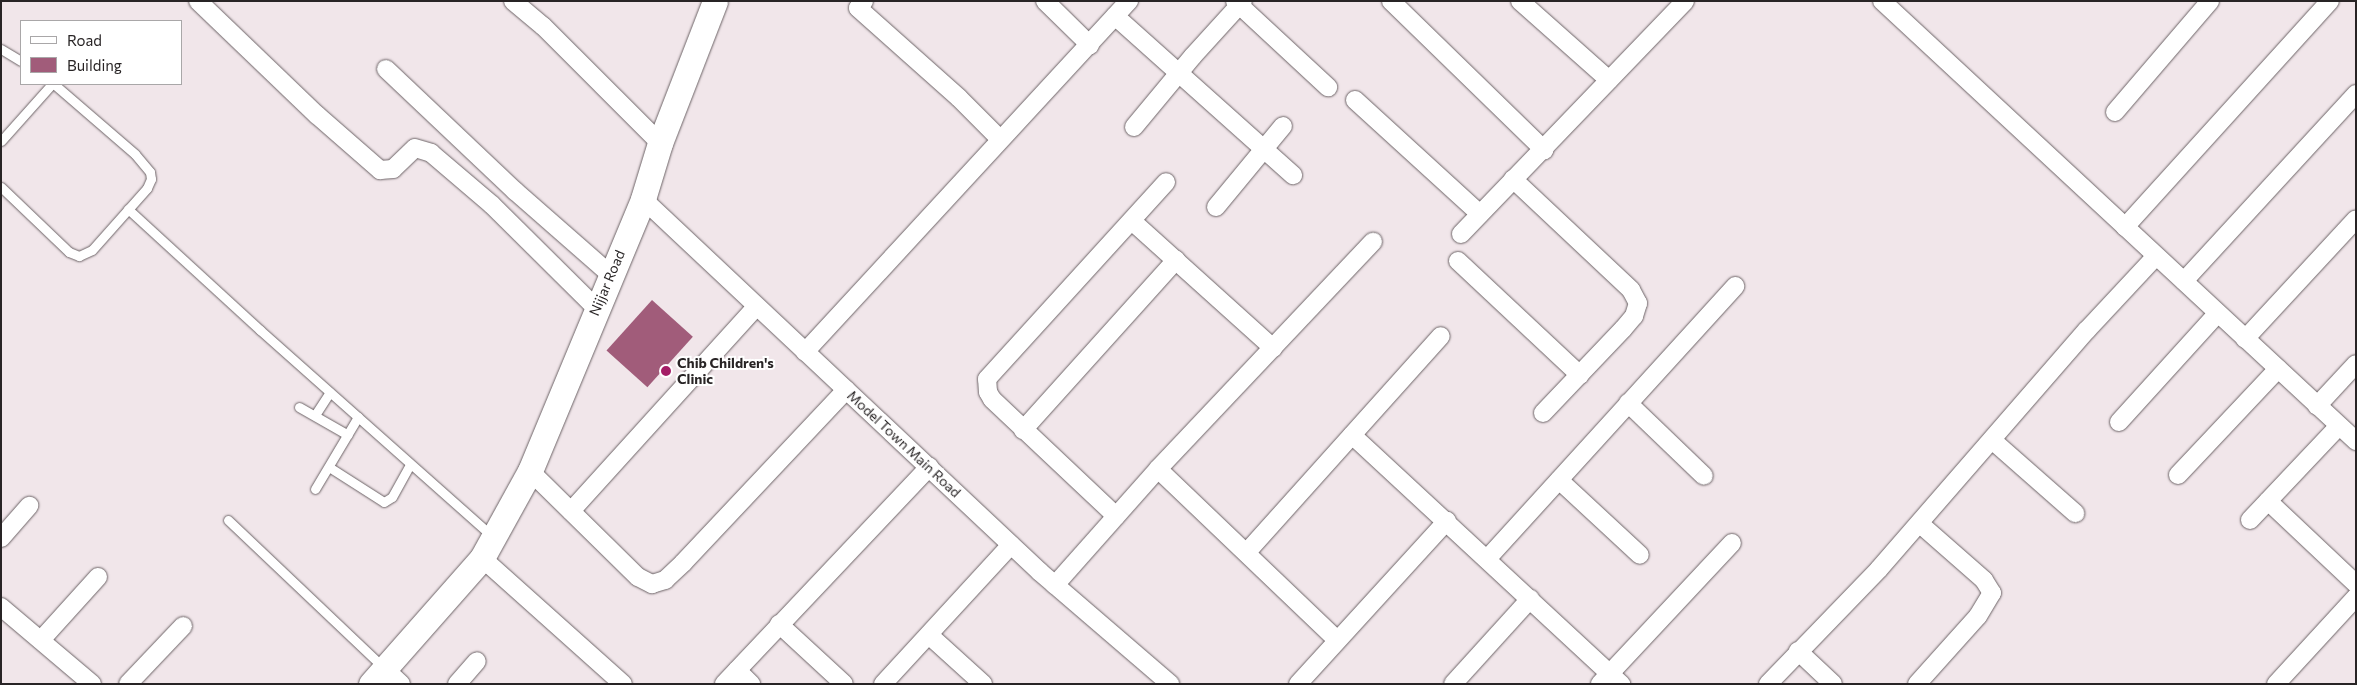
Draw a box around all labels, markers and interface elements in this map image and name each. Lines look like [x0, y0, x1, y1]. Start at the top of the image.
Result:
legend [20, 20, 182, 85]
text: Road [67, 31, 102, 49]
text: Building [67, 56, 122, 74]
street label: Nijjar Road [586, 248, 628, 318]
place label: Chib Children's Clinic [677, 355, 774, 388]
marker: Chib Children's Clinic [659, 364, 673, 378]
street label: Model Town Main Road [844, 387, 964, 501]

